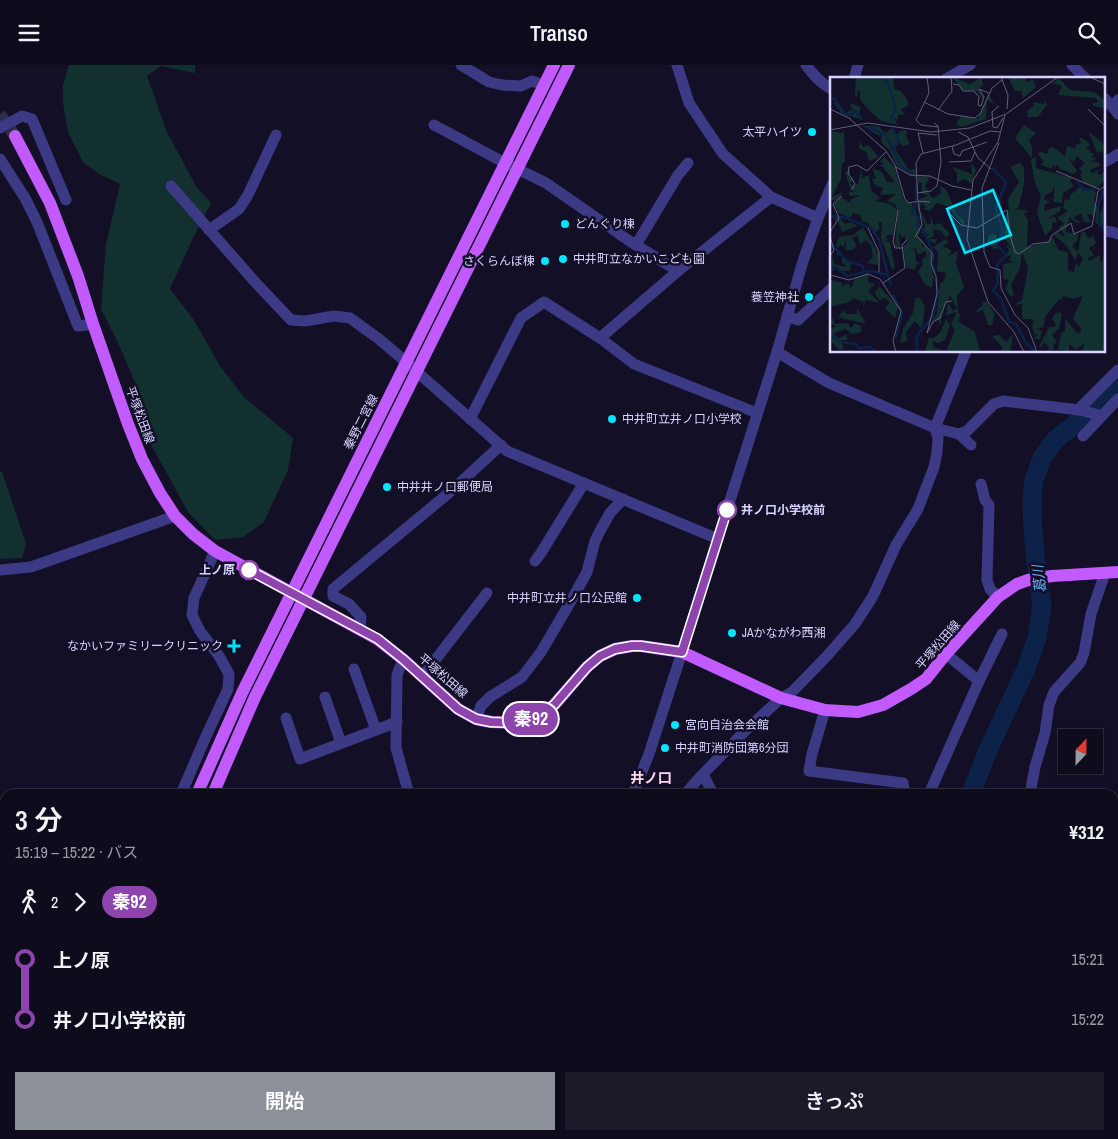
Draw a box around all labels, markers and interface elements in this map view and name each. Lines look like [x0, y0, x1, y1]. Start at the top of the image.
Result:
text: Transo [530, 18, 588, 48]
icon: menu [15, 19, 43, 47]
icon: search [1075, 19, 1103, 47]
inset map [830, 77, 1106, 353]
place label: 太平ハイツ [742, 124, 802, 140]
marker: 太平ハイツ [806, 126, 818, 138]
place label: どんぐり棟 [575, 216, 635, 232]
marker: どんぐり棟 [559, 218, 571, 230]
place label: 中井町立なかいこども園 [573, 251, 705, 267]
place label: さくらんぼ棟 [463, 253, 535, 269]
marker: 中井町立なかいこども園 [557, 253, 569, 265]
marker: さくらんぼ棟 [539, 255, 551, 267]
place label: 蓑笠神社 [751, 289, 799, 305]
marker: 蓑笠神社 [803, 291, 815, 303]
street label: 平塚松田線 [122, 384, 158, 446]
street label: 秦野二宮線 [340, 392, 382, 452]
place label: 中井町立井ノ口小学校 [622, 411, 742, 427]
marker: 中井町立井ノ口小学校 [606, 413, 618, 425]
place label: 中井井ノ口郵便局 [397, 479, 493, 495]
marker: 中井井ノ口郵便局 [381, 481, 393, 493]
marker: 井ノ口小学校前 [717, 500, 737, 520]
place label: 井ノ口小学校前 [741, 502, 825, 518]
marker: 上ノ原 [239, 560, 259, 580]
place label: 上ノ原 [199, 562, 235, 578]
water label: 葛川 [1028, 562, 1050, 594]
place label: 中井町立井ノ口公民館 [507, 590, 627, 606]
marker: 中井町立井ノ口公民館 [631, 592, 643, 604]
street label: 平塚松田線 [912, 617, 964, 673]
place label: JAかながわ西湘 [742, 625, 826, 641]
marker: JAかながわ西湘 [726, 627, 738, 639]
place label: なかいファミリークリニック [67, 638, 223, 654]
marker: なかいファミリークリニック [227, 639, 241, 653]
street label: 平塚松田線 [415, 650, 471, 702]
line badge: 秦92 [502, 703, 560, 735]
text: 秦92 [514, 706, 548, 731]
place label: 宮向自治会会館 [685, 717, 769, 733]
marker: 宮向自治会会館 [669, 719, 681, 731]
north arrow [1058, 729, 1102, 774]
map controls [1058, 729, 1103, 774]
place label: 中井町消防団第6分団 [675, 740, 788, 756]
marker: 中井町消防団第6分団 [659, 742, 671, 754]
district label: 井ノ口 [630, 769, 672, 787]
text: 3 分 [15, 801, 62, 839]
text: ¥312 [1069, 819, 1104, 845]
text: 15:19 – 15:22 · バス [15, 841, 138, 863]
icon: walk [15, 888, 43, 916]
icon: forward [66, 888, 94, 916]
text: 秦92 [112, 889, 147, 914]
text: 2 [51, 891, 58, 913]
text: 上ノ原 [53, 947, 110, 973]
text: 15:21 [1071, 948, 1104, 970]
text: 井ノ口小学校前 [53, 1007, 186, 1033]
text: 15:22 [1071, 1008, 1104, 1030]
button: 開始 [15, 1072, 555, 1130]
button: きっぷ [565, 1072, 1104, 1130]

